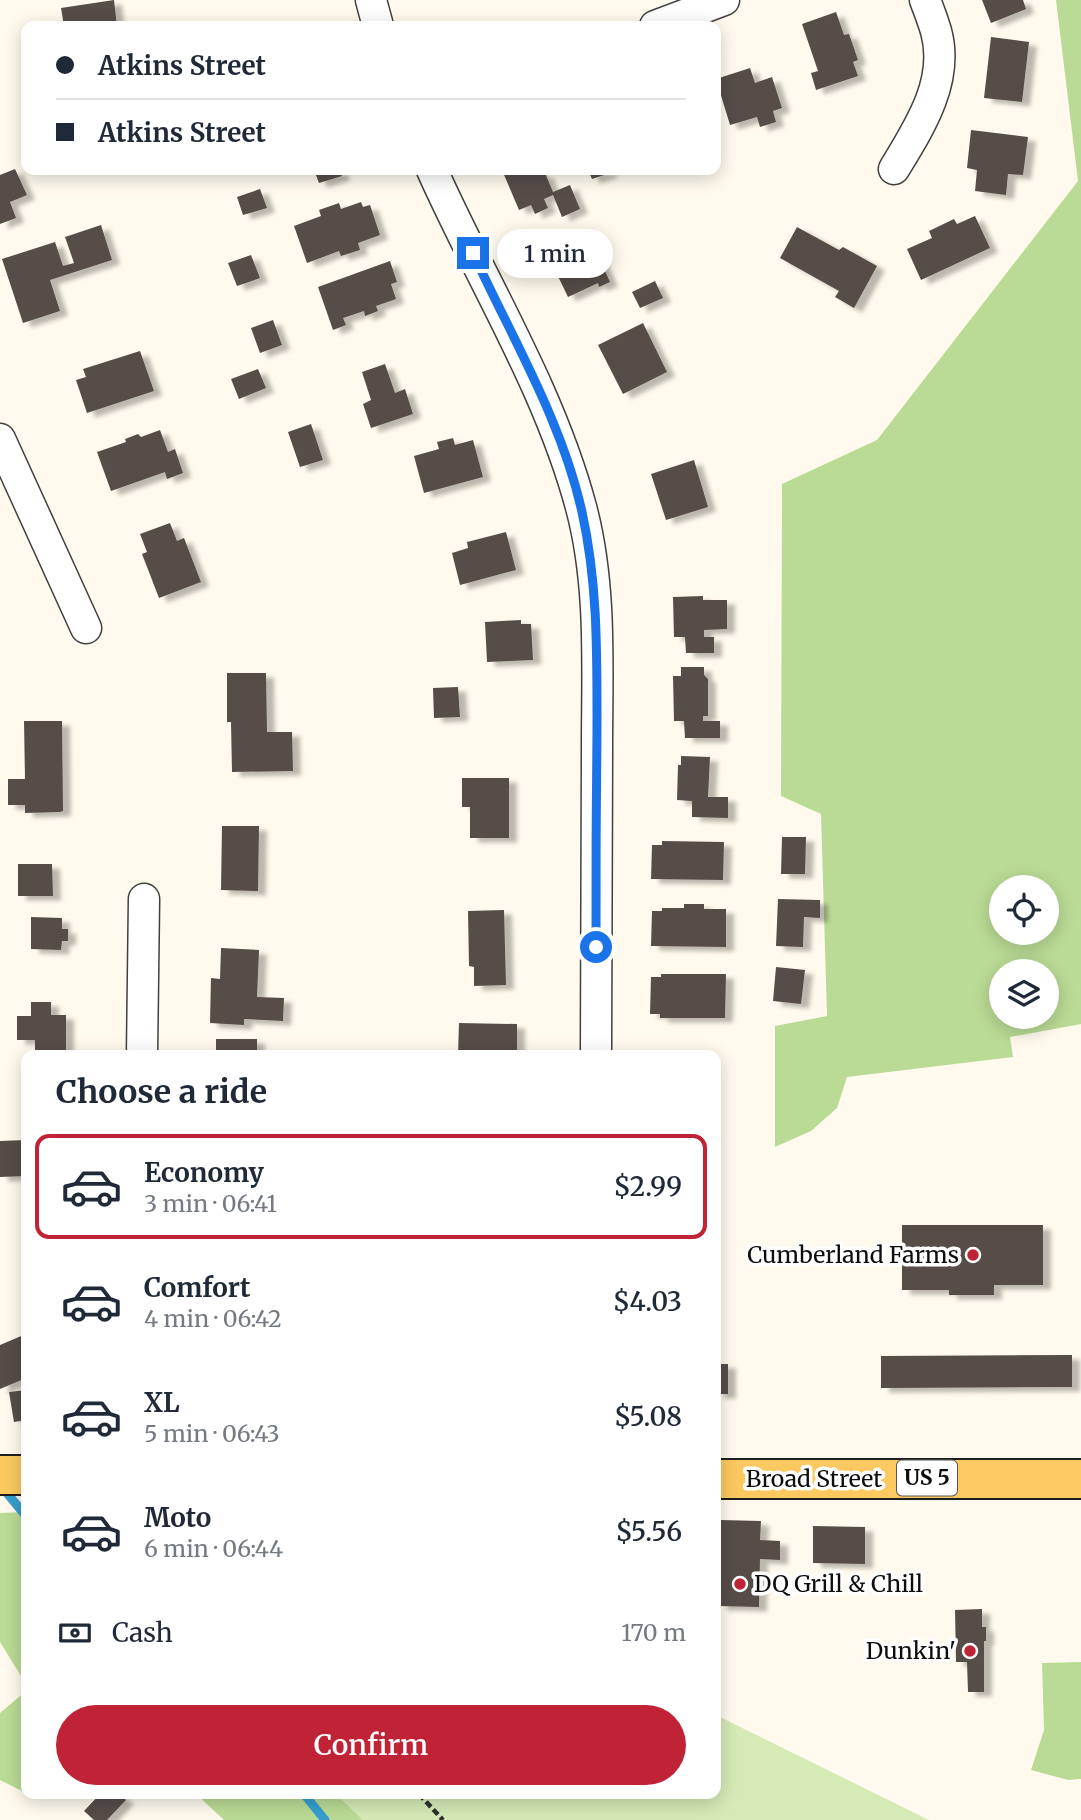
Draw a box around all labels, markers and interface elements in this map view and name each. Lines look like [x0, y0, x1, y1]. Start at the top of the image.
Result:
text: Atkins Street [98, 49, 266, 82]
text: Atkins Street [98, 116, 266, 149]
callout: 1 min [498, 229, 613, 278]
route end [457, 237, 489, 269]
text: 1 min [524, 239, 586, 268]
map controls [989, 875, 1059, 1029]
button: locate [989, 875, 1059, 945]
route start [580, 931, 612, 963]
button: layers [989, 959, 1059, 1029]
text: Choose a ride [56, 1072, 267, 1112]
icon: car [60, 1155, 123, 1218]
text: Economy [144, 1156, 264, 1189]
text: $2.99 [613, 1170, 682, 1203]
text: 3 min · 06:41 [144, 1189, 277, 1218]
place label: Cumberland Farms [747, 1240, 959, 1269]
marker: Cumberland Farms [965, 1247, 981, 1263]
icon: car [60, 1270, 123, 1333]
text: Comfort [144, 1271, 250, 1304]
text: $4.03 [613, 1285, 682, 1318]
text: 4 min · 06:42 [144, 1304, 282, 1333]
icon: car [60, 1385, 123, 1448]
text: XL [144, 1386, 180, 1419]
text: $5.08 [614, 1400, 682, 1433]
text: 5 min · 06:43 [144, 1419, 280, 1448]
road number: US 5 [897, 1460, 957, 1496]
street label: Broad Street [746, 1464, 882, 1493]
icon: car [60, 1500, 123, 1563]
text: Moto [144, 1501, 211, 1534]
text: $5.56 [616, 1515, 682, 1548]
text: 6 min · 06:44 [144, 1534, 283, 1563]
place label: DQ Grill & Chill [754, 1569, 923, 1598]
marker: DQ Grill & Chill [732, 1576, 748, 1592]
icon: cash [56, 1614, 94, 1652]
text: Cash [112, 1616, 173, 1649]
text: 170 m [621, 1618, 686, 1647]
place label: Dunkin' [866, 1636, 956, 1665]
marker: Dunkin' [962, 1643, 978, 1659]
button: Confirm [56, 1705, 686, 1785]

